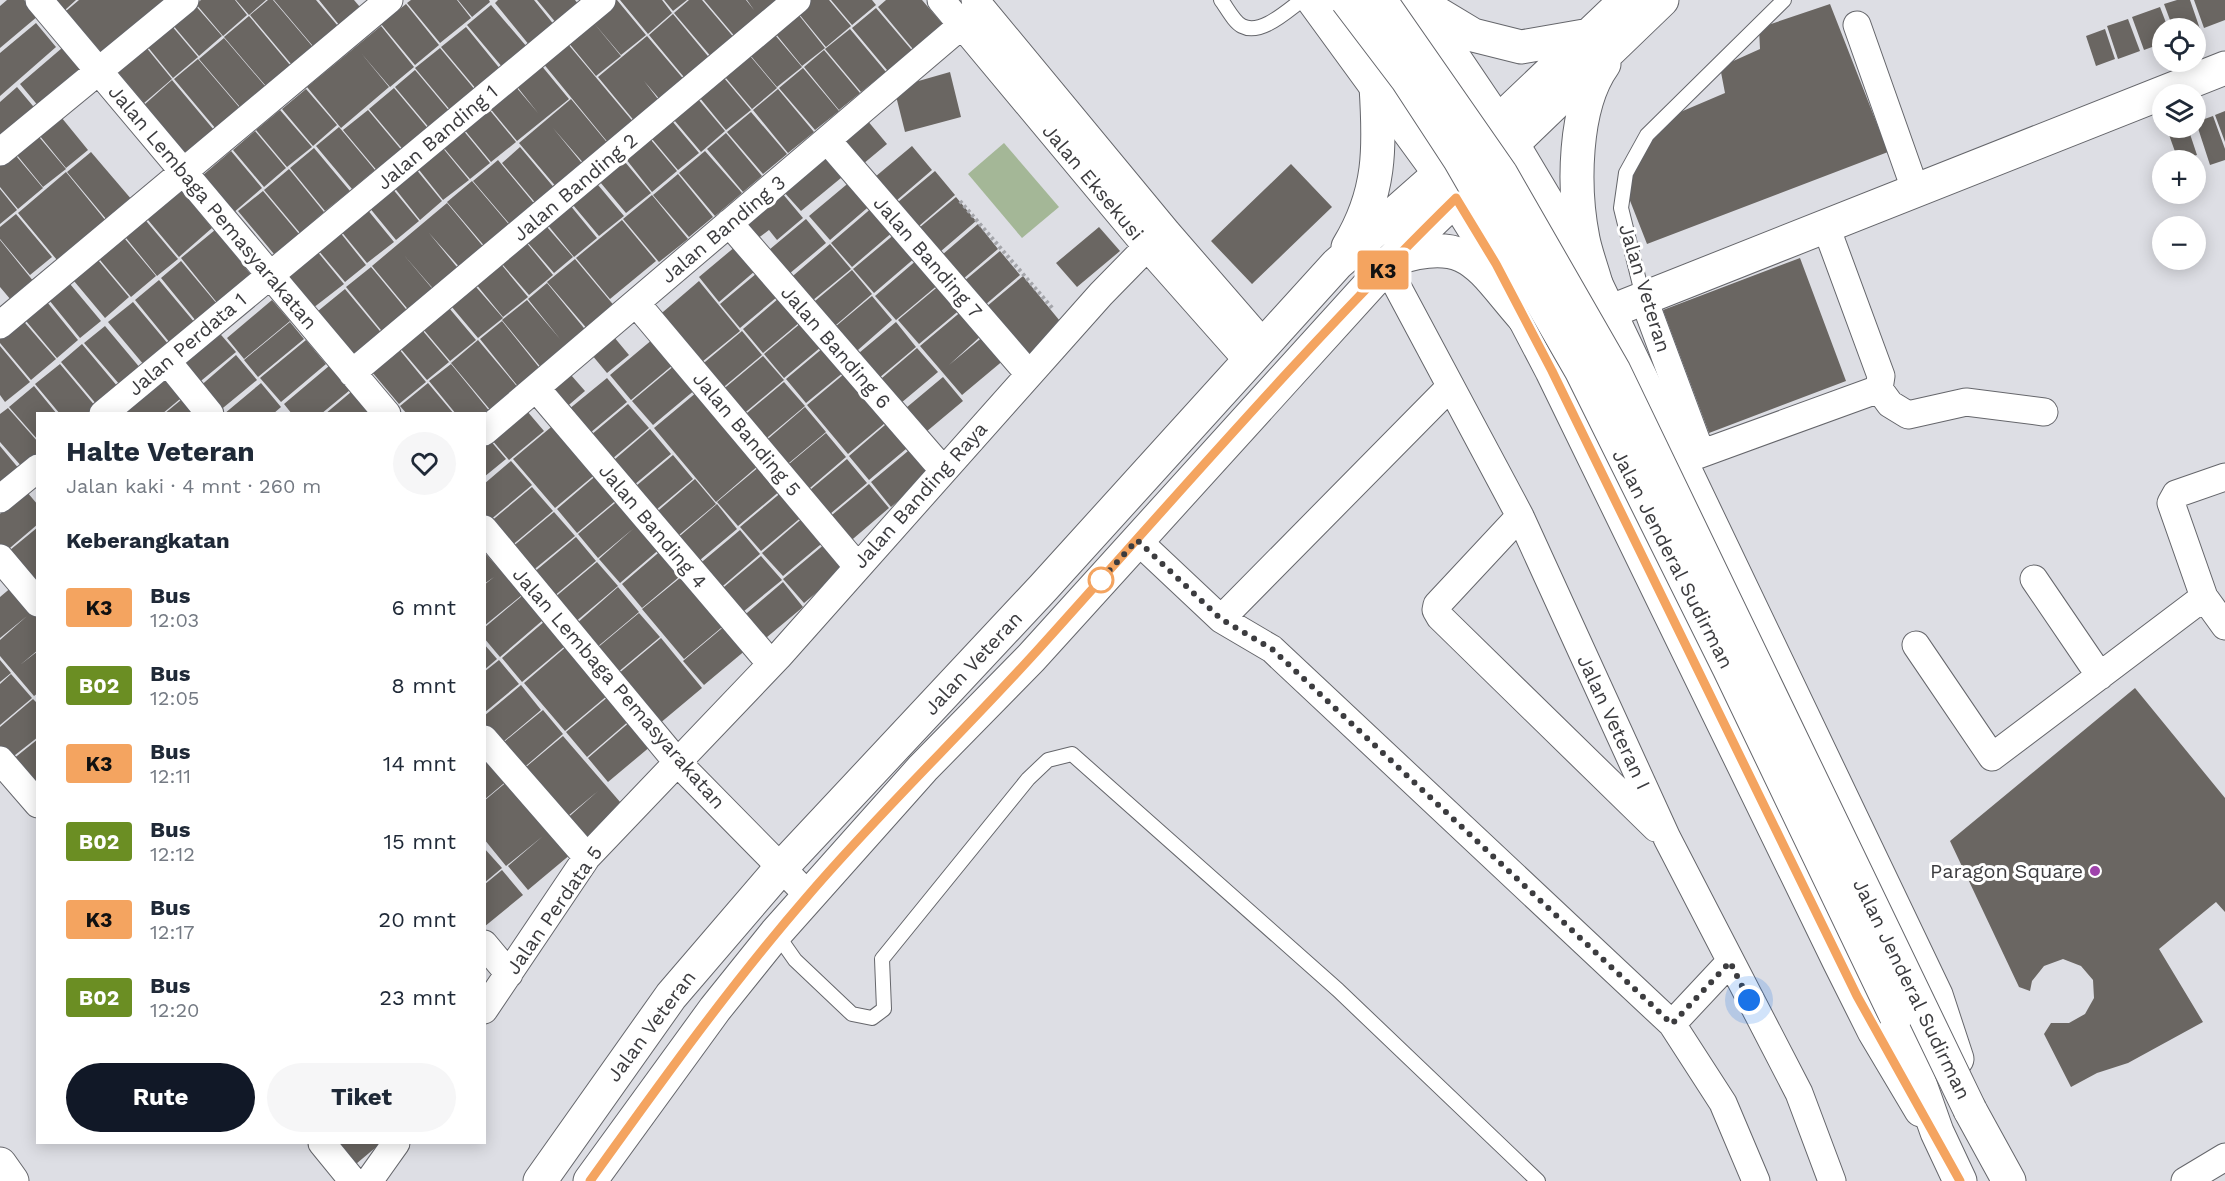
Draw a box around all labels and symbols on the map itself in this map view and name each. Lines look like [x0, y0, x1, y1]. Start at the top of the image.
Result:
street label: Jalan Banding 1 [372, 79, 502, 195]
street label: Jalan Lembaga Pemasyarakatan [104, 80, 322, 334]
street label: Jalan Eksekusi [1037, 119, 1149, 245]
street label: Jalan Banding 2 [508, 128, 642, 246]
street label: Jalan Banding 3 [656, 170, 790, 288]
street label: Jalan Banding 7 [868, 191, 988, 323]
street label: Jalan Veteran [1614, 221, 1676, 355]
line badge: K3 [1356, 250, 1410, 290]
street label: Jalan Banding 6 [776, 280, 896, 414]
street label: Jalan Perdata 1 [123, 287, 251, 401]
street label: Jalan Banding 5 [688, 367, 806, 501]
street label: Jalan Banding Raya [848, 417, 992, 573]
street label: Jalan Jenderal Sudirman [1607, 445, 1739, 673]
street label: Jalan Banding 4 [594, 459, 712, 593]
street label: Jalan Lembaga Pemasyarakatan [508, 562, 730, 814]
unlabelled marker [1088, 567, 1114, 593]
street label: Jalan Veteran [919, 606, 1027, 720]
street label: Jalan Veteran I [1572, 651, 1656, 793]
street label: Jalan Perdata 5 [501, 841, 607, 979]
place label: Paragon Square [1930, 859, 2083, 883]
marker: Paragon Square [2088, 864, 2102, 878]
street label: Jalan Jenderal Sudirman [1848, 875, 1976, 1103]
street label: Jalan Veteran [601, 966, 701, 1086]
your location [1734, 985, 1764, 1015]

